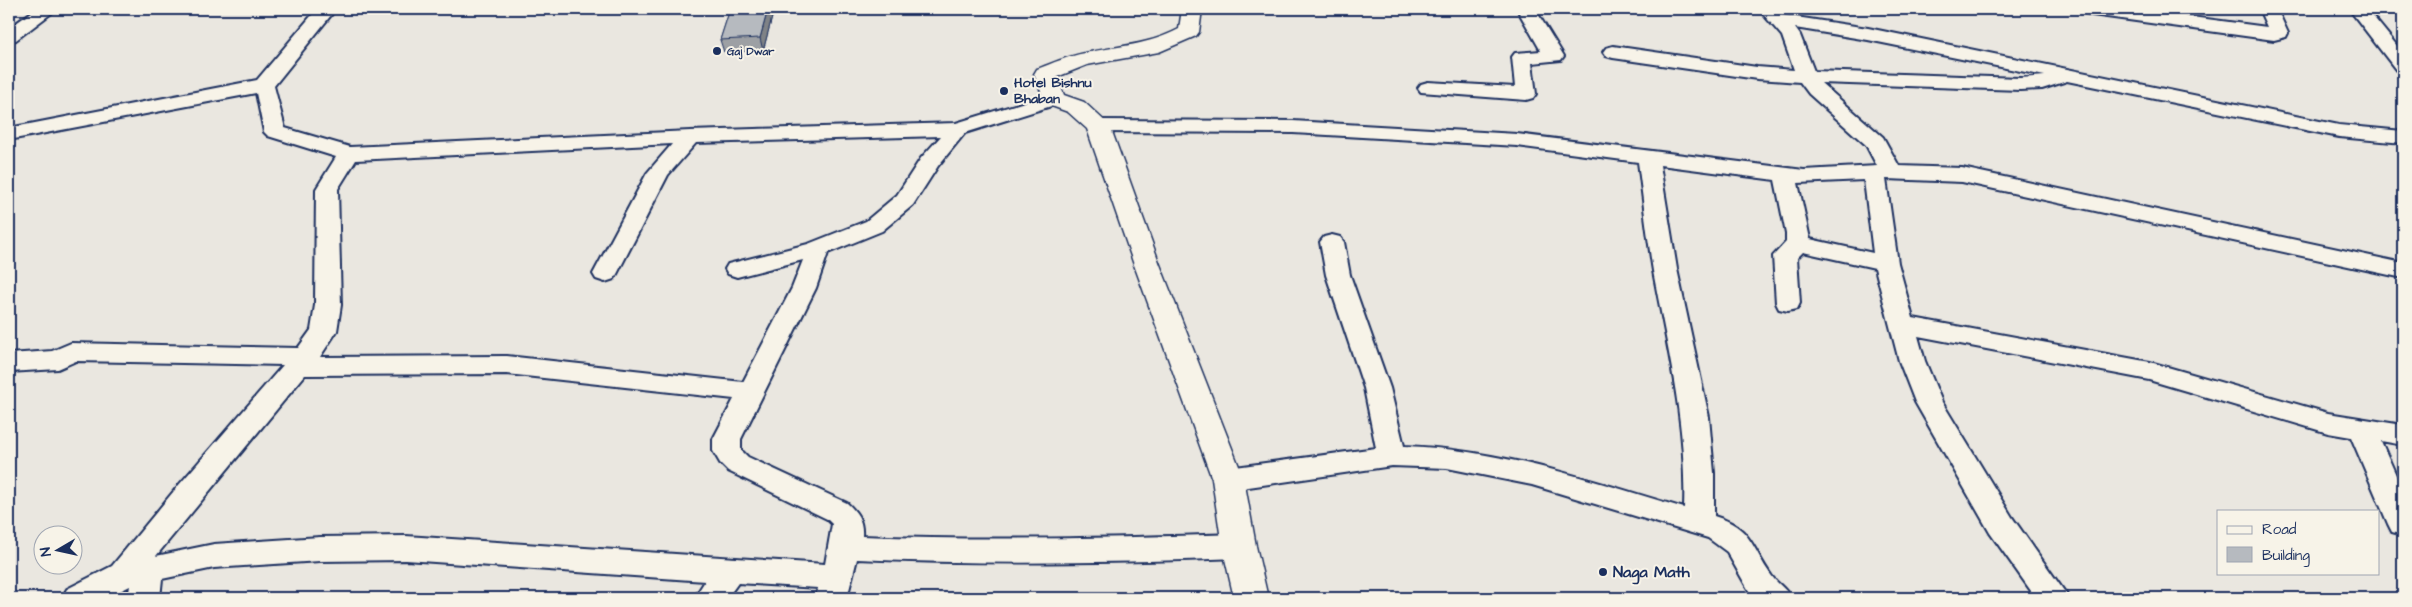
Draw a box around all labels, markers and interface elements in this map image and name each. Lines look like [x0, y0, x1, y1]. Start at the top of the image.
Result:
place label: Gaj Dwar [727, 44, 775, 60]
marker: Gaj Dwar [711, 45, 723, 57]
place label: Hotel Bishnu Bhaban [1014, 73, 1092, 109]
marker: Hotel Bishnu Bhaban [998, 85, 1010, 97]
legend [2217, 510, 2380, 574]
text: Road [2262, 519, 2297, 540]
north arrow [32, 524, 82, 574]
text: Building [2262, 545, 2310, 567]
text: N [36, 546, 57, 558]
place label: Naga Math [1613, 561, 1691, 585]
marker: Naga Math [1597, 566, 1609, 578]

